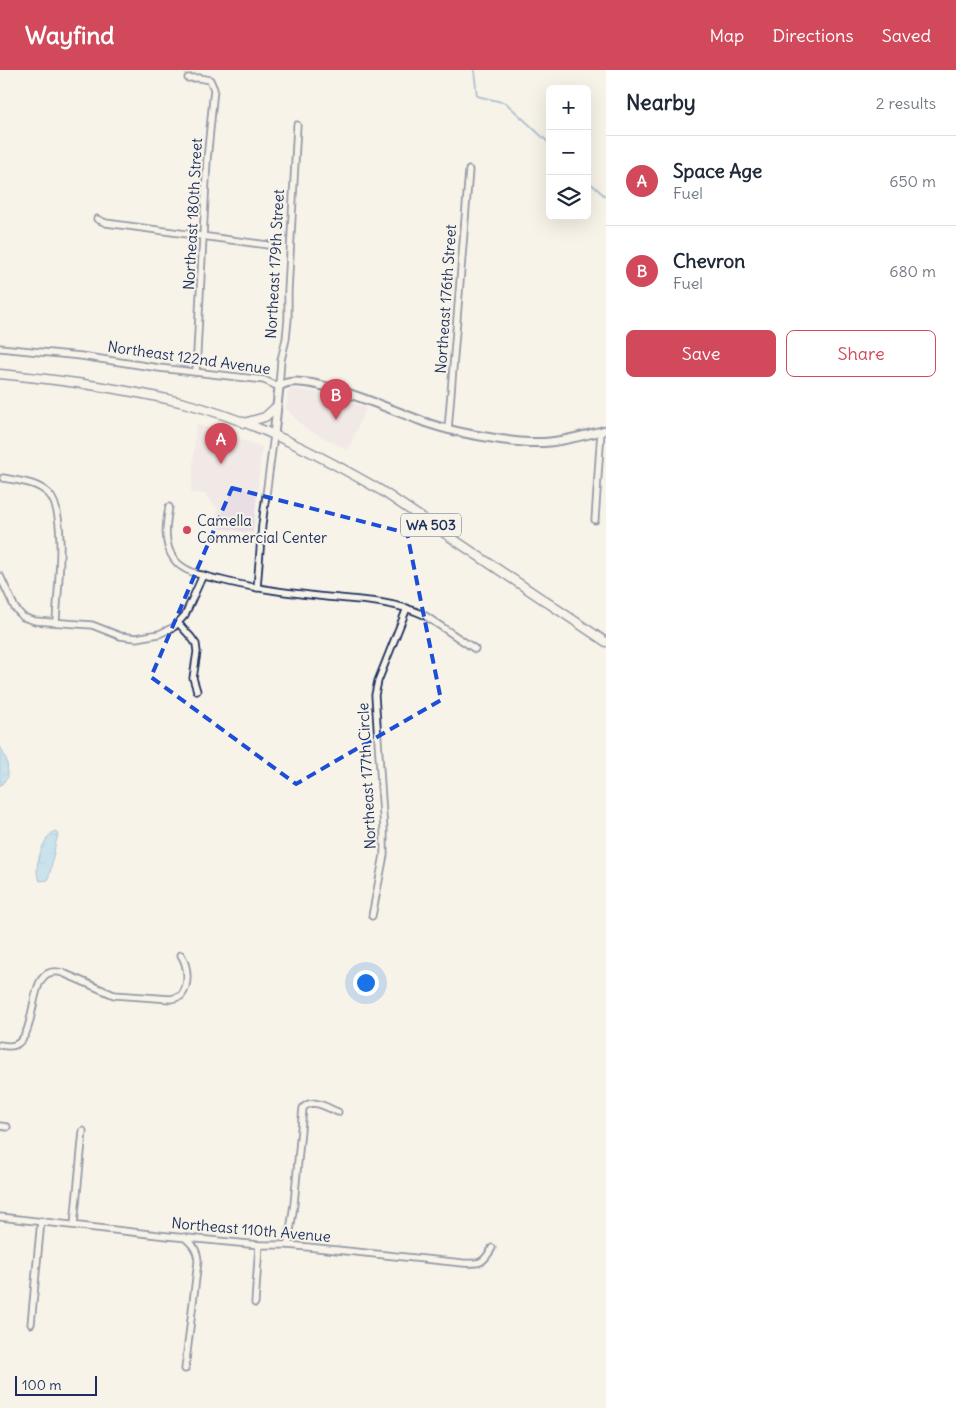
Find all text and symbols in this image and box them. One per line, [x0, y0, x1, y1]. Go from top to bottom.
text: Wayfind [25, 20, 114, 50]
text: Map [709, 24, 744, 47]
text: Directions [772, 24, 854, 47]
text: Saved [882, 24, 931, 47]
map controls [546, 85, 591, 220]
button: + [546, 85, 591, 130]
text: Nearby [626, 89, 696, 116]
text: 2 results [876, 93, 936, 113]
button: − [546, 130, 591, 175]
street label: Northeast 180th Street [179, 137, 206, 291]
text: Space Age [673, 159, 762, 183]
text: A [637, 171, 647, 191]
text: 650 m [889, 171, 936, 191]
button: layers [546, 175, 591, 220]
text: Fuel [673, 183, 703, 203]
street label: Northeast 179th Street [261, 189, 288, 339]
street label: Northeast 176th Street [431, 224, 460, 374]
text: Chevron [673, 249, 745, 273]
text: B [637, 261, 647, 281]
text: 680 m [889, 261, 936, 281]
text: Fuel [673, 273, 703, 293]
button: Save [626, 330, 776, 377]
button: Share [786, 330, 936, 377]
street label: Northeast 122nd Avenue [106, 337, 272, 378]
pin: B [320, 379, 352, 420]
pin: A [205, 423, 237, 464]
place label: Camella Commercial Center [197, 511, 327, 547]
road number: WA 503 [401, 514, 461, 536]
marker: Camella Commercial Center [181, 524, 193, 536]
street label: Northeast 177th Circle [353, 702, 380, 850]
your location [353, 970, 379, 996]
street label: Northeast 110th Avenue [171, 1213, 332, 1246]
scale bar [15, 1373, 98, 1396]
text: 100 m [22, 1376, 62, 1394]

